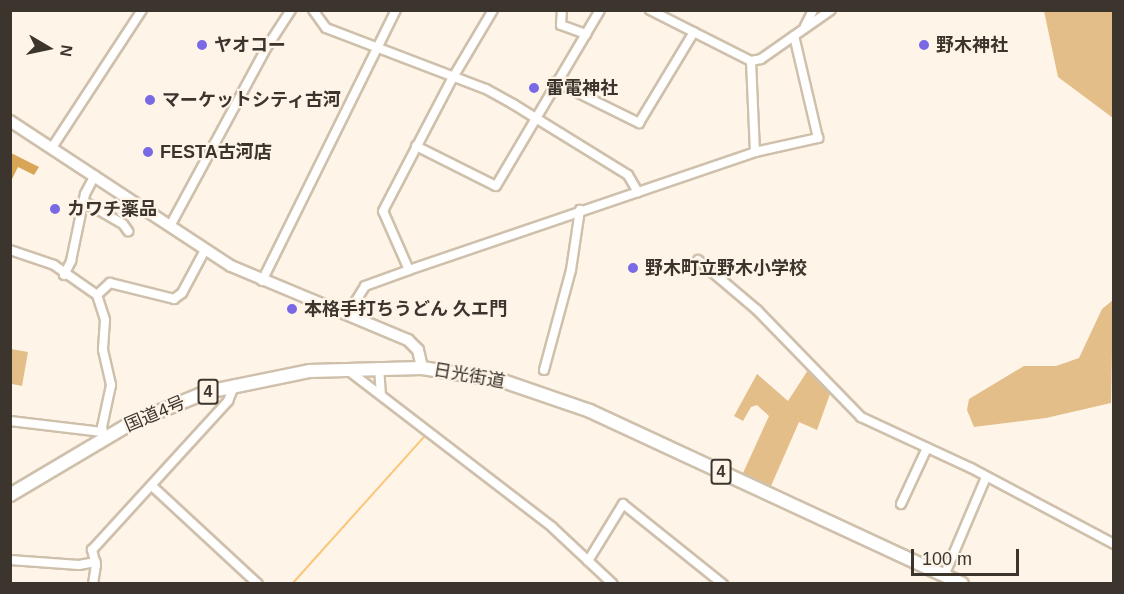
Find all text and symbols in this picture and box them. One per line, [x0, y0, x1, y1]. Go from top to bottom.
north arrow [18, 18, 78, 78]
place label: ヤオコー [214, 34, 286, 56]
place label: 野木神社 [936, 34, 1008, 56]
marker: ヤオコー [195, 38, 209, 52]
marker: 野木神社 [917, 38, 931, 52]
text: N [57, 44, 76, 58]
place label: 雷電神社 [546, 77, 618, 99]
marker: 雷電神社 [527, 81, 541, 95]
place label: マーケットシティ古河 [162, 89, 342, 111]
marker: マーケットシティ古河 [143, 93, 157, 107]
place label: FESTA古河店 [160, 141, 272, 163]
marker: FESTA古河店 [141, 145, 155, 159]
place label: カワチ薬品 [67, 198, 157, 220]
marker: カワチ薬品 [48, 202, 62, 216]
place label: 野木町立野木小学校 [645, 257, 807, 279]
marker: 野木町立野木小学校 [626, 261, 640, 275]
place label: 本格手打ちうどん 久エ門 [304, 298, 507, 320]
marker: 本格手打ちうどん 久エ門 [285, 302, 299, 316]
street label: 日光街道 [432, 359, 506, 393]
road number: 4 [198, 379, 218, 405]
street label: 国道4号 [121, 392, 189, 436]
road number: 4 [710, 459, 732, 485]
scale bar [914, 537, 1022, 575]
text: 100 m [922, 549, 972, 569]

